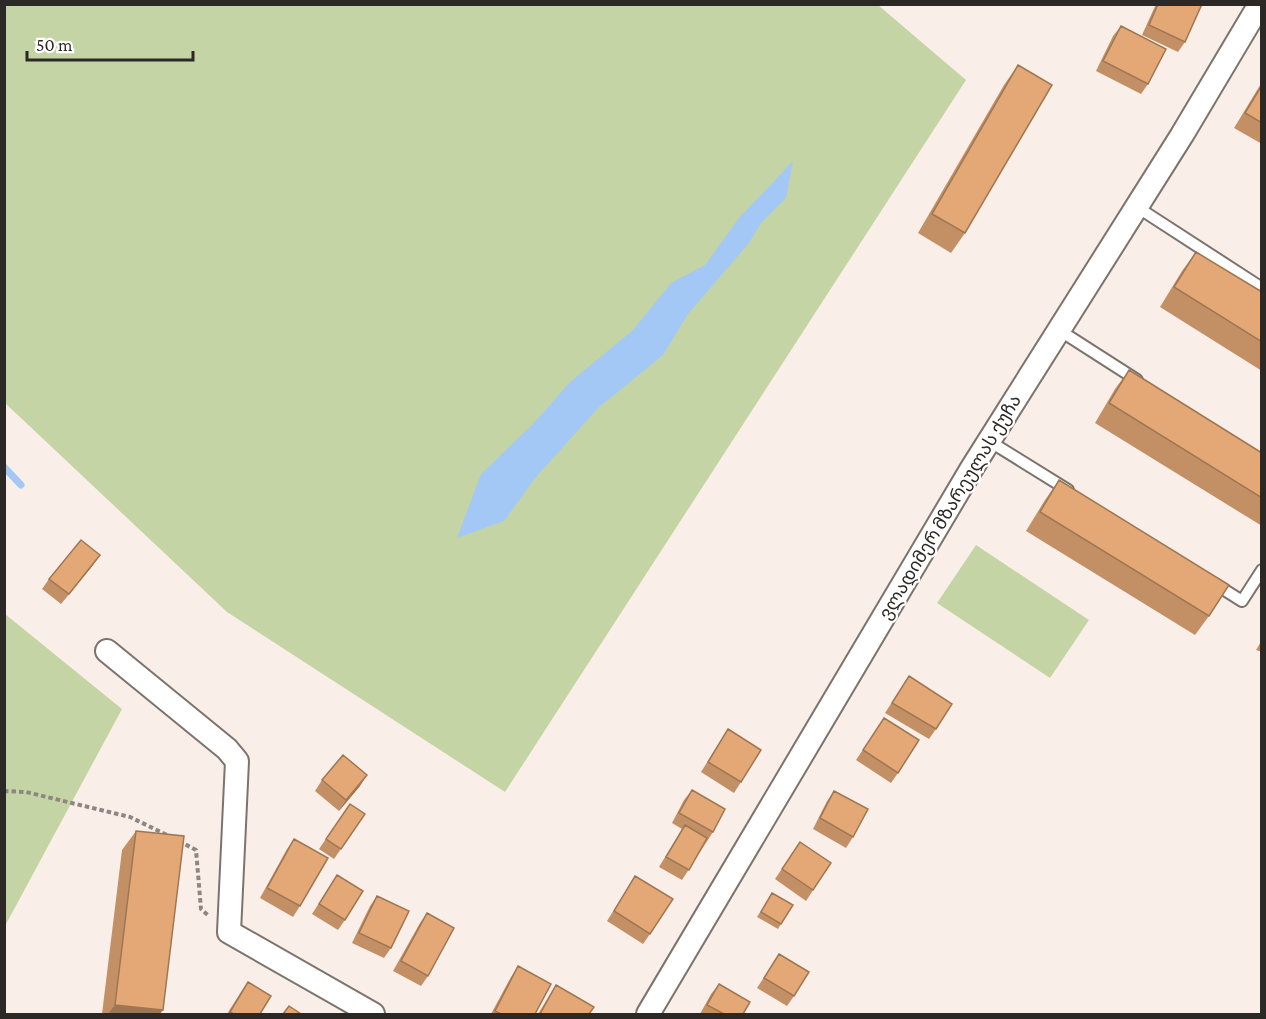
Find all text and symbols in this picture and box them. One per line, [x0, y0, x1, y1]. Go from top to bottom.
scale bar [27, 24, 194, 62]
text: 50 m [36, 35, 73, 55]
street label: ვლადიმერ მზარეულას ქუჩა [875, 391, 1026, 623]

